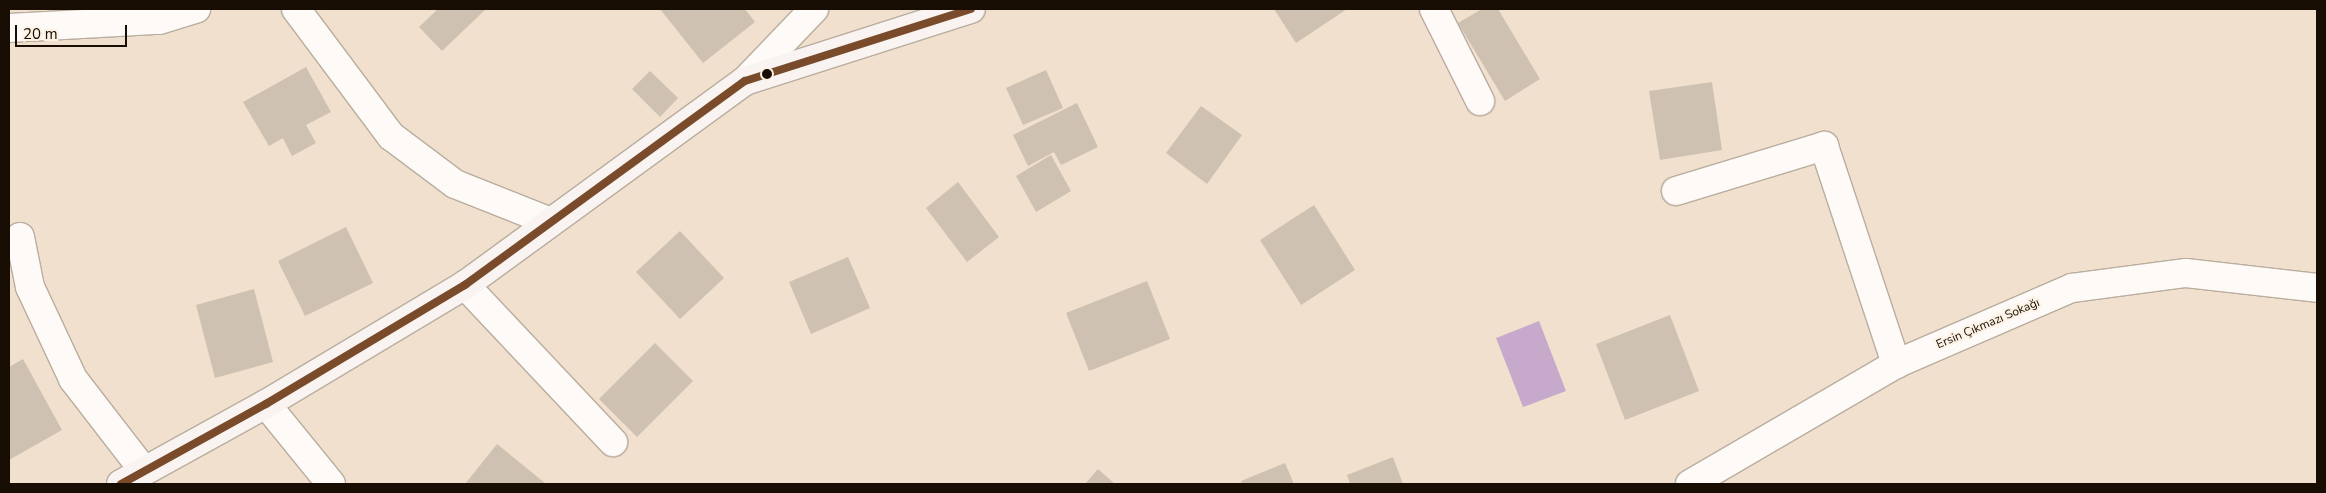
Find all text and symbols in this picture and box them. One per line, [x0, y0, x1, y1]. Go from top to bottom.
scale bar [18, 15, 130, 47]
text: 20 m [23, 24, 58, 44]
unlabelled marker [762, 69, 772, 79]
street label: Ersin Çıkmazı Sokağı [1934, 296, 2042, 352]

